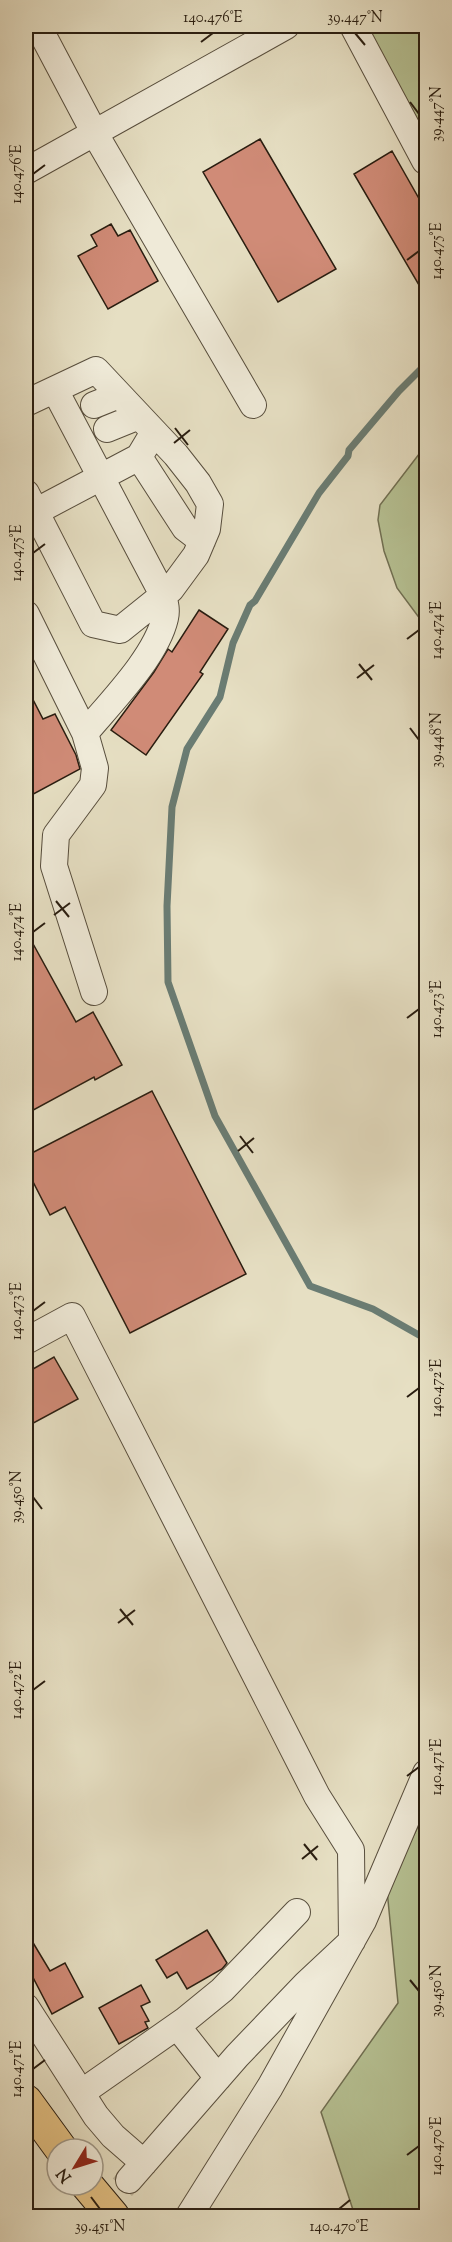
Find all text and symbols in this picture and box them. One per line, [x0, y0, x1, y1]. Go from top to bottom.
text: 140.476°E [183, 8, 243, 29]
text: 39.447°N [327, 8, 383, 29]
text: 39.447°N [427, 86, 448, 142]
text: 140.476°E [7, 144, 28, 204]
text: 140.475°E [427, 223, 448, 280]
text: 140.475°E [7, 525, 28, 582]
text: 140.474°E [427, 601, 448, 659]
text: 39.448°N [427, 712, 448, 768]
text: 140.474°E [7, 903, 28, 961]
text: 140.473°E [427, 980, 448, 1038]
text: 140.473°E [7, 1282, 28, 1340]
text: 140.472°E [427, 1359, 448, 1417]
text: 39.450°N [7, 1470, 28, 1524]
text: 140.472°E [7, 1661, 28, 1719]
text: 140.471°E [427, 1739, 448, 1795]
text: 39.450°N [427, 1964, 448, 2018]
text: 140.471°E [7, 2041, 28, 2097]
text: 140.470°E [427, 2116, 448, 2176]
north arrow [45, 2137, 105, 2197]
text: N [52, 2162, 78, 2187]
text: 39.451°N [75, 2217, 125, 2238]
text: 140.470°E [309, 2217, 369, 2238]

